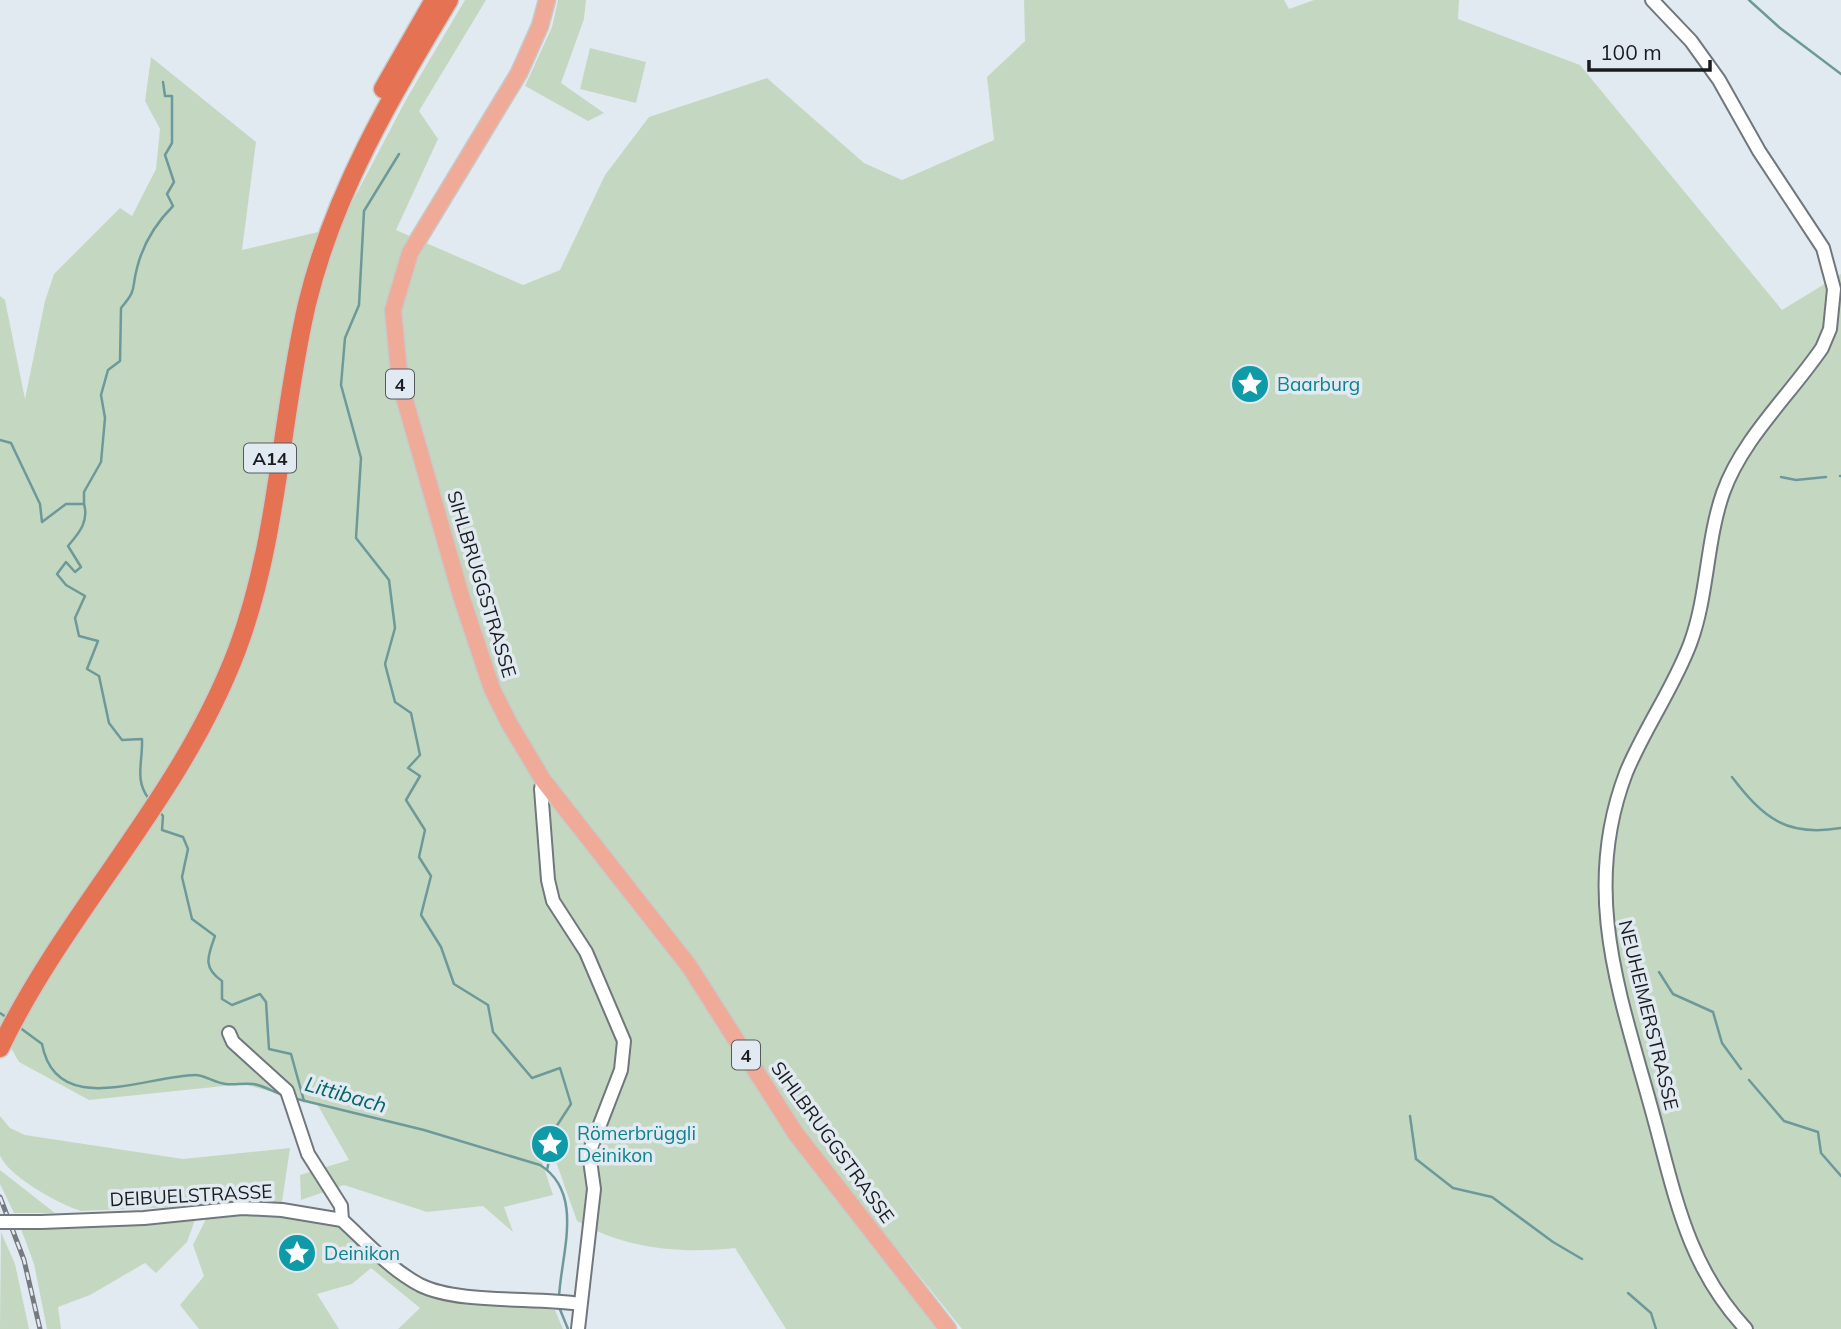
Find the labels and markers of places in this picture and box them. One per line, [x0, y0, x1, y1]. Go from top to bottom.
place icon: Baarburg [1229, 363, 1271, 405]
place label: Baarburg [1277, 372, 1360, 396]
place label: Römerbrüggli Deinikon [577, 1121, 696, 1167]
place icon: Römerbrüggli Deinikon [529, 1123, 571, 1165]
place icon: Deinikon [276, 1232, 318, 1274]
place label: Deinikon [324, 1241, 400, 1265]

